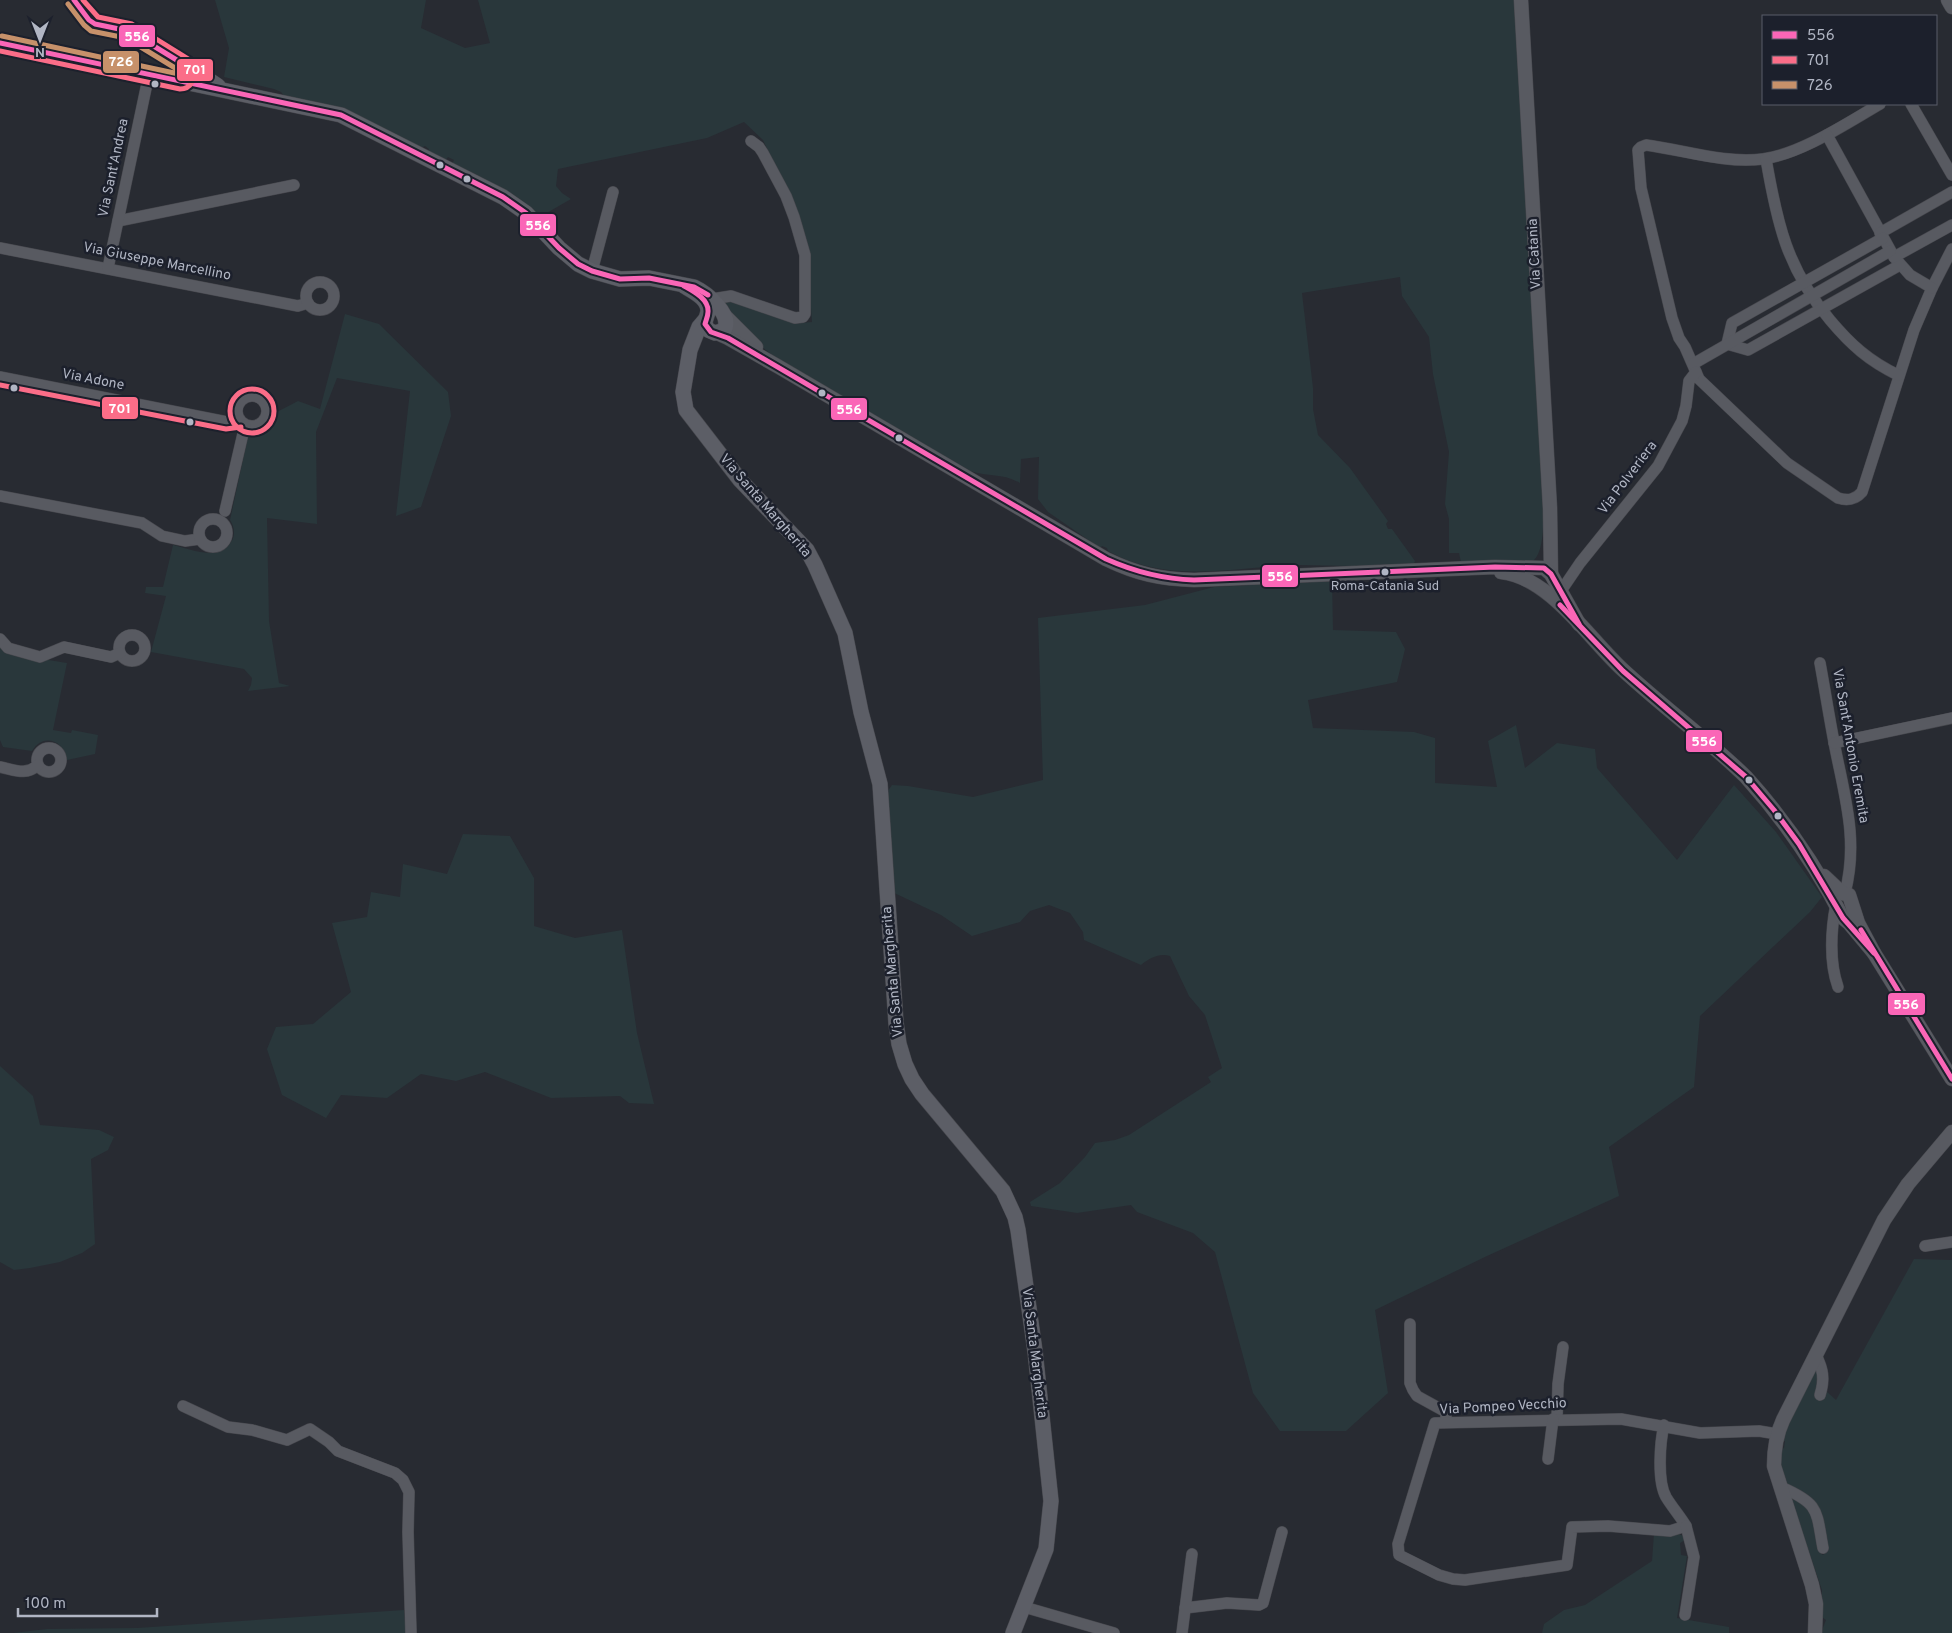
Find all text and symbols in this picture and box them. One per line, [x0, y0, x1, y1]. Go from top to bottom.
north arrow [15, 15, 65, 65]
legend [1762, 15, 1937, 105]
line badge: 556 [118, 24, 156, 48]
text: 556 [1807, 27, 1835, 46]
text: 556 [124, 29, 150, 46]
text: N [35, 43, 45, 60]
line badge: 726 [102, 50, 140, 74]
text: 701 [1807, 52, 1830, 71]
text: 726 [109, 54, 133, 71]
line badge: 701 [176, 58, 214, 82]
text: 701 [184, 62, 206, 79]
text: 726 [1807, 77, 1833, 96]
unlabelled marker [150, 79, 160, 89]
street label: Via Sant'Andrea [95, 117, 133, 219]
unlabelled marker [435, 160, 445, 170]
unlabelled marker [462, 174, 472, 184]
line badge: 556 [519, 213, 557, 237]
text: 556 [525, 218, 551, 235]
street label: Via Catania [1525, 218, 1545, 290]
street label: Via Giuseppe Marcellino [82, 239, 233, 285]
street label: Via Adone [60, 366, 126, 394]
unlabelled marker [9, 383, 19, 393]
unlabelled marker [817, 388, 827, 398]
line badge: 701 [101, 396, 139, 420]
line badge: 556 [830, 397, 868, 421]
text: 701 [109, 401, 131, 418]
text: 556 [836, 402, 862, 419]
unlabelled marker [185, 417, 195, 427]
unlabelled marker [894, 433, 904, 443]
street label: Via Polveriera [1595, 438, 1661, 518]
street label: Via Santa Margherita [716, 451, 814, 561]
line badge: 556 [1261, 564, 1299, 588]
marker: Roma-Catania Sud [1380, 567, 1390, 577]
text: 556 [1267, 569, 1293, 586]
place label: Roma-Catania Sud [1331, 579, 1439, 595]
street label: Via Sant'Antonio Eremita [1828, 667, 1872, 825]
line badge: 556 [1685, 729, 1723, 753]
text: 556 [1691, 734, 1717, 751]
unlabelled marker [1744, 775, 1754, 785]
unlabelled marker [1773, 811, 1783, 821]
street label: Via Santa Margherita [879, 906, 907, 1038]
line badge: 556 [1887, 992, 1926, 1016]
text: 556 [1893, 997, 1919, 1014]
street label: Via Santa Margherita [1018, 1287, 1050, 1419]
street label: Via Pompeo Vecchio [1439, 1395, 1567, 1419]
scale bar [18, 1586, 156, 1618]
text: 100 m [25, 1595, 66, 1614]

